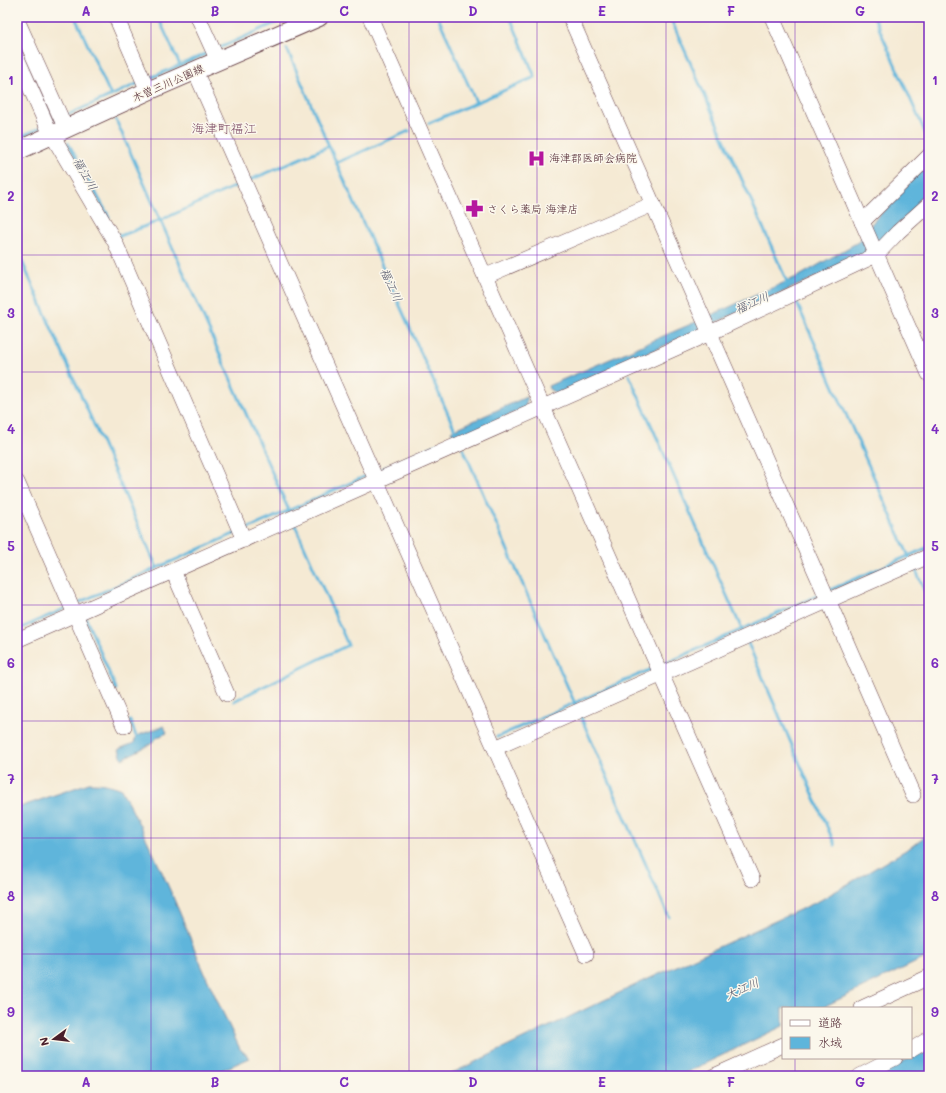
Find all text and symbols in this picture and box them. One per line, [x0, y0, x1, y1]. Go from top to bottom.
text: A [81, 2, 91, 19]
text: B [211, 2, 220, 19]
text: C [339, 2, 349, 19]
text: D [468, 2, 478, 19]
text: E [598, 2, 606, 19]
text: F [727, 2, 735, 19]
text: G [855, 2, 865, 19]
street label: 木曽三川公園線 [130, 60, 206, 105]
text: 1 [8, 71, 14, 88]
text: 1 [932, 71, 938, 88]
district label: 海津町福江 [191, 119, 257, 136]
hospital icon: 海津郡医師会病院 [526, 148, 546, 168]
place label: 海津郡医師会病院 [549, 150, 637, 165]
water label: 福江川 [70, 154, 102, 193]
text: 2 [7, 187, 15, 204]
text: 2 [931, 187, 939, 204]
pharmacy icon: さくら薬局 海津店 [464, 199, 484, 219]
place label: さくら薬局 海津店 [487, 201, 579, 216]
water label: 福江川 [377, 265, 407, 304]
water label: 福江川 [732, 287, 771, 317]
text: 3 [7, 304, 15, 321]
text: 3 [931, 304, 939, 321]
text: 4 [7, 420, 15, 437]
text: 4 [931, 420, 939, 437]
text: 5 [7, 537, 15, 554]
text: 5 [931, 537, 939, 554]
text: 6 [7, 654, 15, 671]
text: 6 [931, 654, 939, 671]
text: 7 [7, 770, 15, 787]
text: 7 [931, 770, 939, 787]
text: 8 [7, 887, 15, 904]
text: 8 [931, 887, 939, 904]
water label: 大江川 [722, 973, 761, 1003]
text: 9 [7, 1003, 15, 1020]
text: 9 [931, 1003, 939, 1020]
legend [782, 1007, 912, 1059]
text: 道路 [818, 1014, 842, 1030]
north arrow [34, 1019, 74, 1059]
text: 水域 [818, 1034, 842, 1050]
text: N [36, 1036, 52, 1048]
text: A [81, 1073, 91, 1090]
text: B [211, 1073, 220, 1090]
text: C [339, 1073, 349, 1090]
text: D [468, 1073, 478, 1090]
text: E [598, 1073, 606, 1090]
text: F [727, 1073, 735, 1090]
text: G [855, 1073, 865, 1090]

